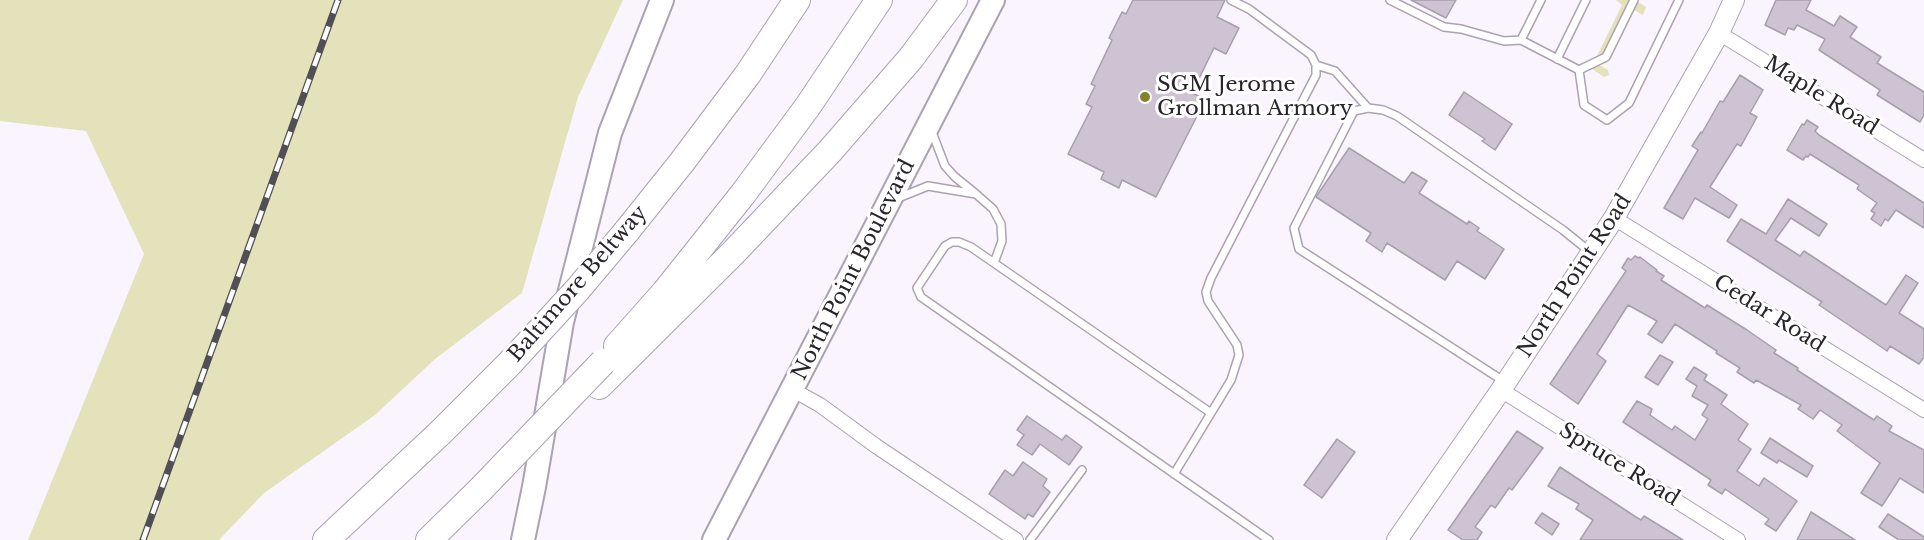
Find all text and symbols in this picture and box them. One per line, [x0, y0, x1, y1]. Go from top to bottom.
street label: Maple Road [1759, 51, 1883, 141]
place label: SGM Jerome Grollman Armory [1157, 72, 1353, 122]
marker: SGM Jerome Grollman Armory [1138, 90, 1152, 104]
street label: North Point Boulevard [787, 155, 921, 385]
street label: North Point Road [1513, 190, 1637, 362]
street label: Baltimore Beltway [503, 201, 653, 367]
street label: Cedar Road [1709, 270, 1829, 358]
street label: Spruce Road [1554, 418, 1684, 512]

